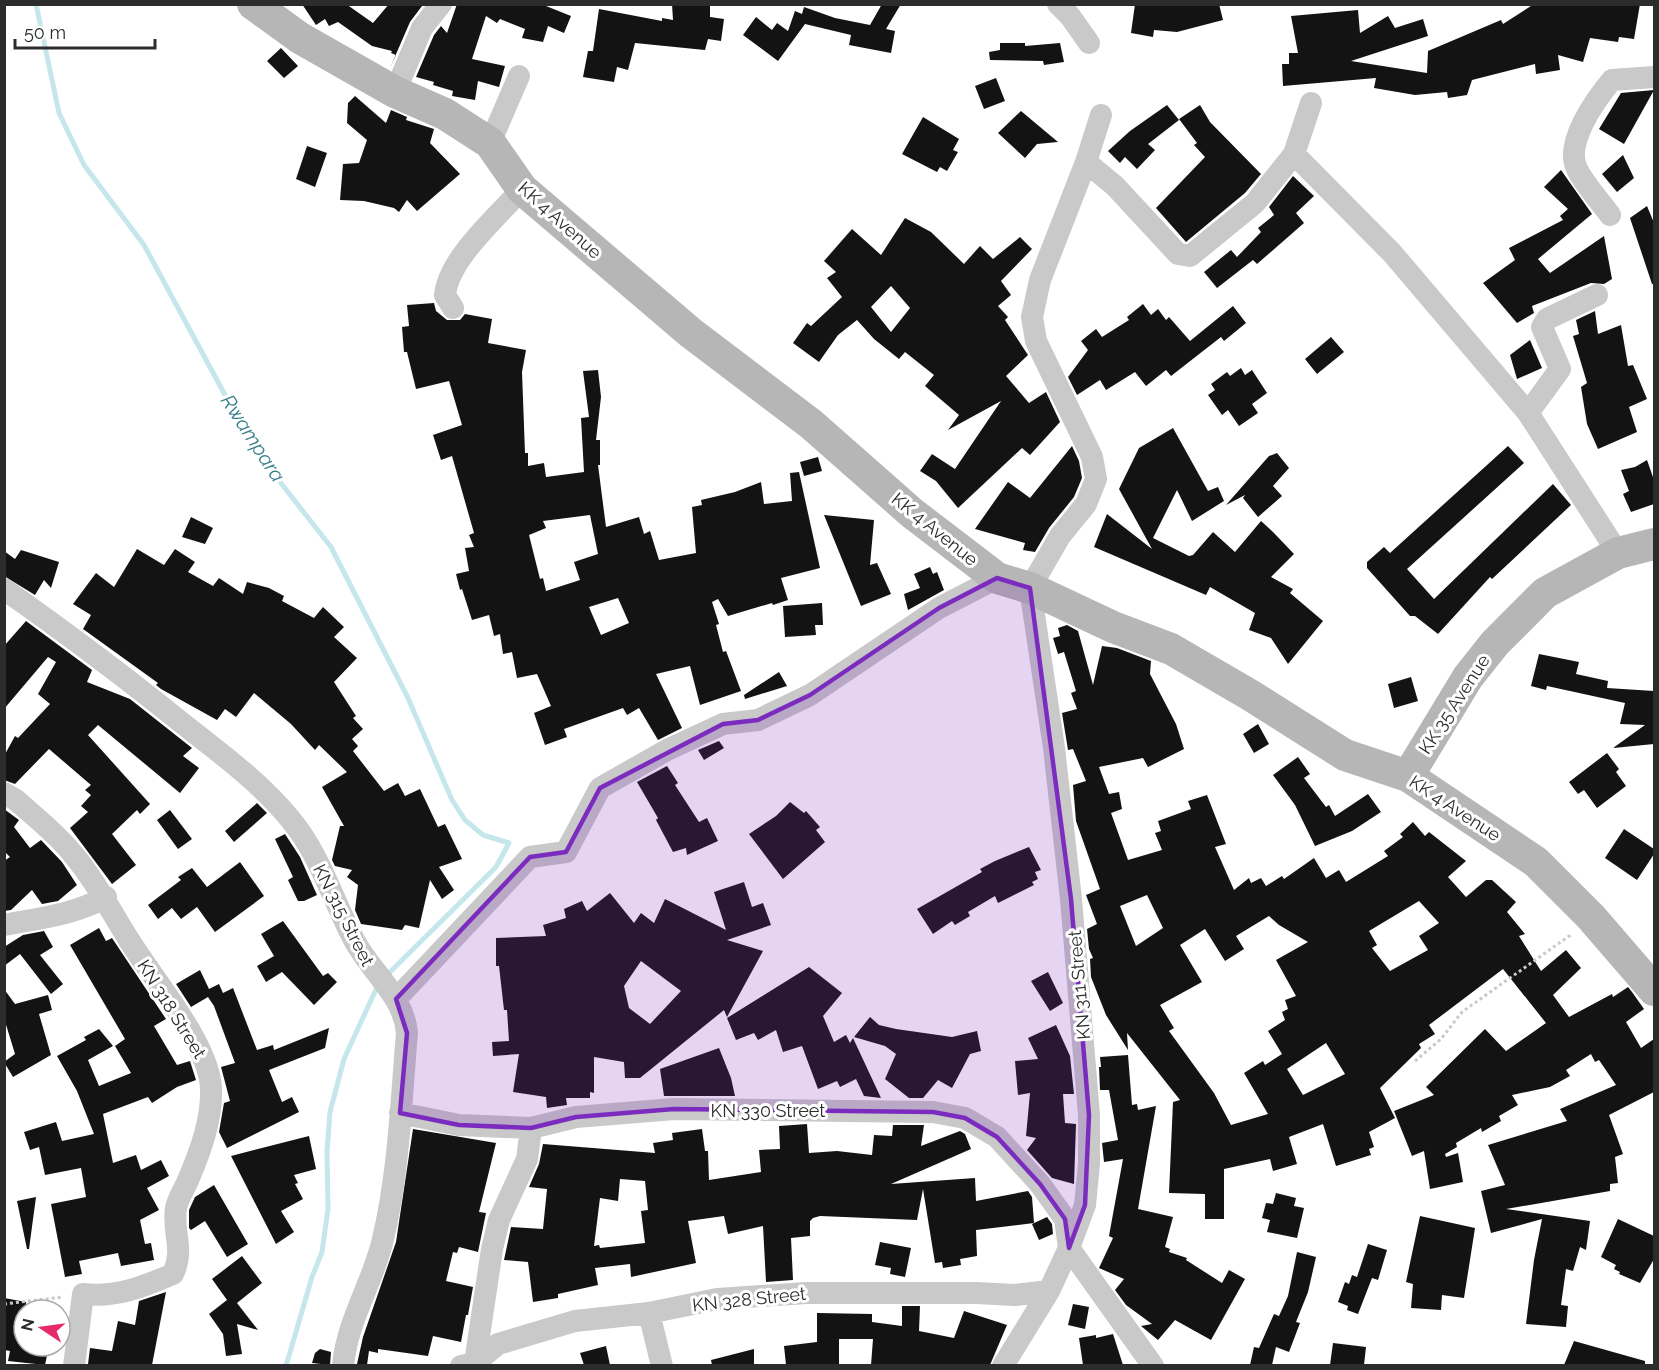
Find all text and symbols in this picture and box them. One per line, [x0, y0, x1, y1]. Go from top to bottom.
scale bar [15, 12, 154, 50]
text: 50 m [24, 22, 66, 43]
street label: KK 4 Avenue [514, 177, 606, 263]
water label: Rwampara [216, 390, 290, 486]
street label: KK 4 Avenue [888, 488, 983, 570]
street label: KK 35 Avenue [1414, 650, 1494, 758]
street label: KK 4 Avenue [1405, 771, 1505, 846]
street label: KN 315 Street [309, 860, 379, 970]
street label: KN 311 Street [1064, 930, 1094, 1040]
street label: KN 318 Street [133, 956, 211, 1062]
street label: KN 330 Street [711, 1100, 825, 1121]
street label: KN 328 Street [691, 1283, 807, 1315]
north arrow [12, 1298, 72, 1358]
text: N [17, 1317, 39, 1333]

